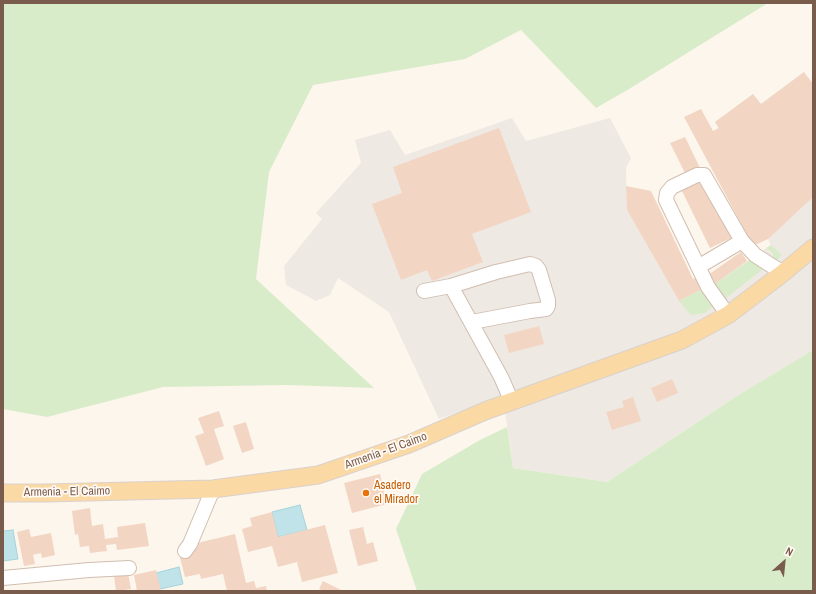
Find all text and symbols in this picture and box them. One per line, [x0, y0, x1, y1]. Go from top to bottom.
street label: Armenia - El Caimo [343, 429, 429, 473]
place label: Asadero el Mirador [374, 479, 418, 507]
street label: Armenia - El Caimo [24, 484, 110, 500]
marker: Asadero el Mirador [361, 488, 371, 498]
north arrow [764, 542, 804, 582]
text: N [783, 544, 796, 559]

